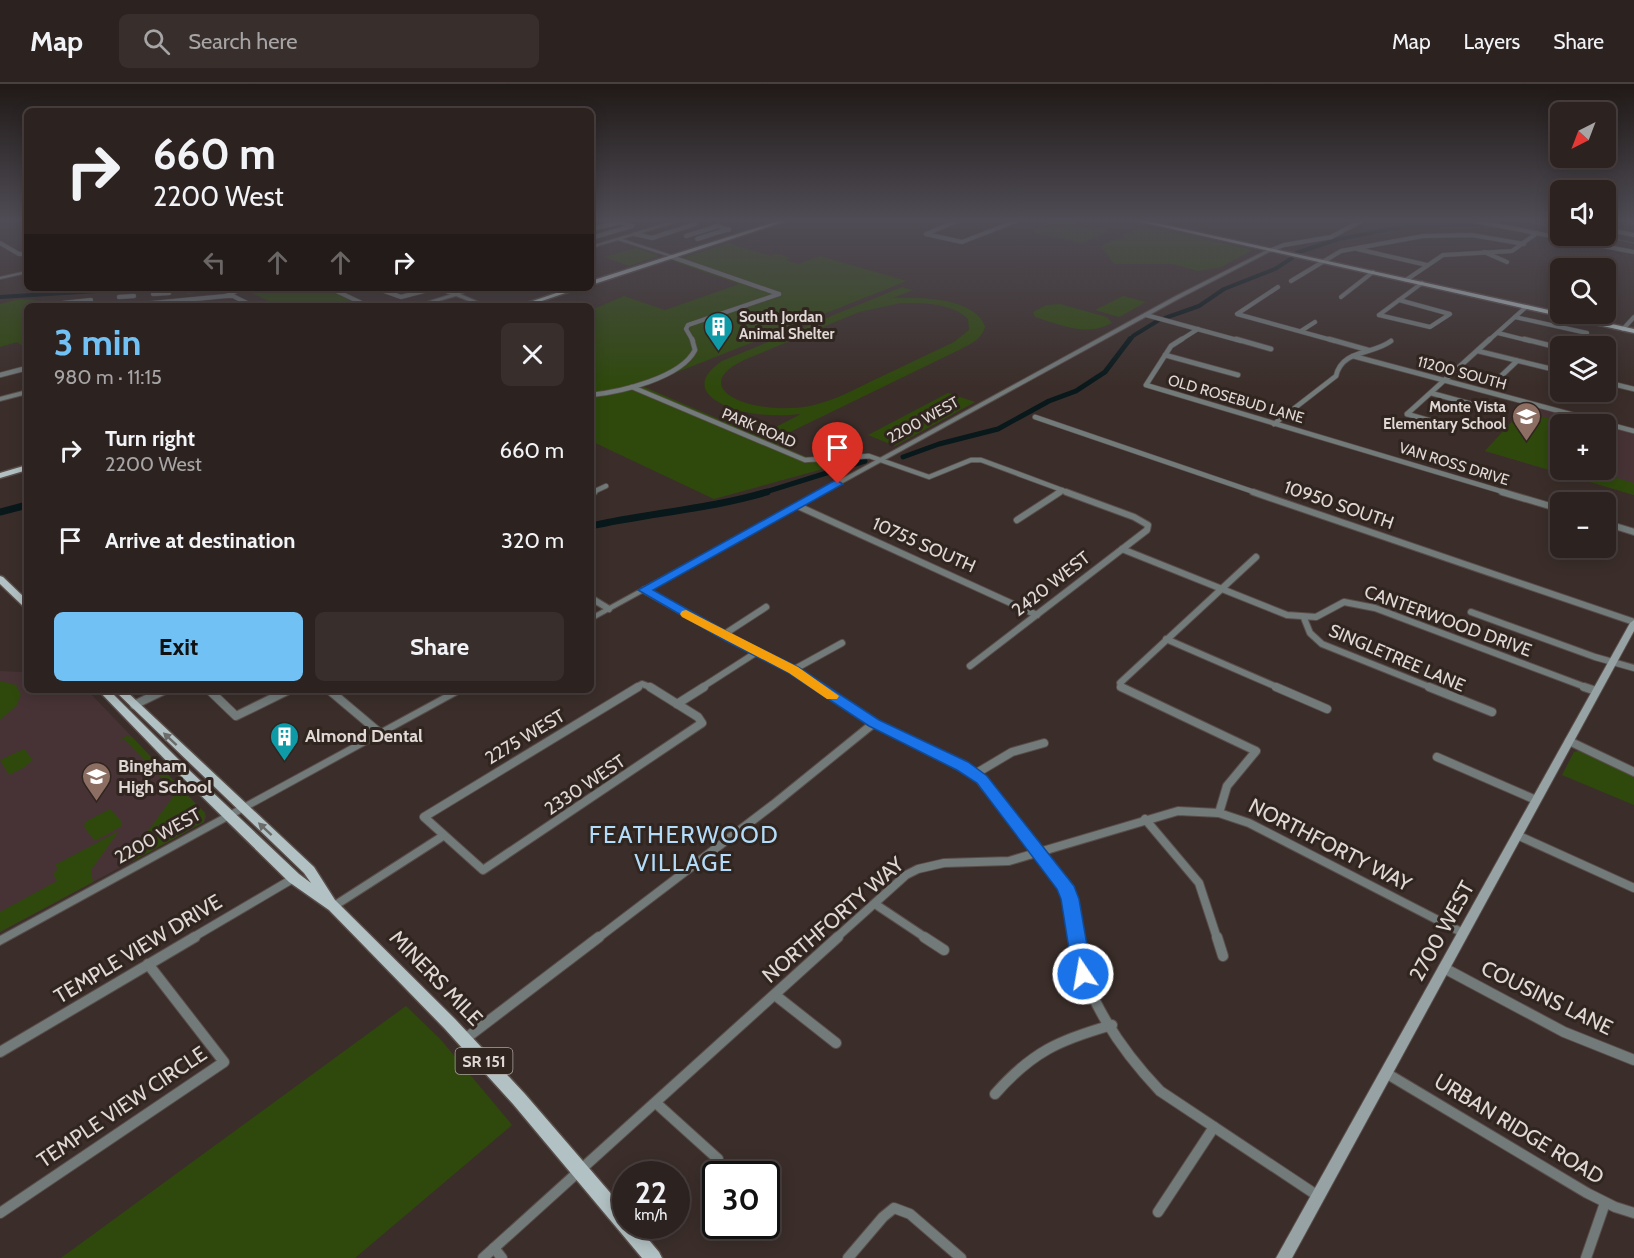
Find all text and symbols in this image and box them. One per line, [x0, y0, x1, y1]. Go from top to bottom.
search box [119, 14, 539, 68]
text: Map [30, 24, 83, 58]
icon: search [140, 25, 173, 58]
text: Search here [188, 28, 297, 55]
text: Map [1392, 29, 1431, 54]
text: Layers [1464, 29, 1520, 54]
text: Share [1553, 29, 1604, 54]
north arrow [1550, 102, 1616, 168]
map controls [1550, 102, 1616, 558]
text: 660 m [153, 128, 276, 180]
icon: right [54, 132, 132, 210]
text: 2200 West [153, 180, 284, 213]
button: sound [1550, 180, 1616, 246]
icon: left [198, 246, 231, 279]
icon: ahead [261, 246, 294, 279]
icon: ahead [324, 246, 357, 279]
icon: right [387, 246, 420, 279]
button: search [1550, 258, 1616, 324]
place label: South Jordan Animal Shelter [739, 308, 834, 343]
building icon: South Jordan Animal Shelter [702, 310, 734, 352]
text: 3 min [54, 320, 141, 364]
button: close [501, 323, 564, 386]
button: layers [1550, 336, 1616, 402]
street label: 11200 SOUTH [1415, 352, 1509, 394]
text: 980 m · 11:15 [54, 365, 162, 389]
street label: OLD ROSEBUD LANE [1166, 371, 1306, 427]
street label: 2200 WEST [884, 393, 962, 447]
place label: Monte Vista Elementary School [1383, 398, 1507, 433]
school or university icon: Monte Vista Elementary School [1511, 400, 1543, 442]
street label: PARK ROAD [719, 404, 799, 452]
button: + [1550, 414, 1616, 480]
pin [812, 422, 863, 484]
text: Turn right [105, 425, 195, 452]
icon: arrive [821, 431, 854, 464]
icon: right [54, 434, 87, 467]
text: 660 m [499, 437, 564, 464]
street label: VAN ROSS DRIVE [1397, 439, 1511, 489]
text: 2200 West [105, 452, 202, 476]
street label: 10950 SOUTH [1281, 476, 1397, 534]
button: − [1550, 492, 1616, 558]
street label: 10755 SOUTH [869, 512, 979, 578]
icon: arrive [54, 524, 87, 557]
text: Arrive at destination [105, 527, 295, 554]
text: 320 m [501, 527, 564, 554]
street label: 2420 WEST [1008, 546, 1095, 621]
street label: CANTERWOOD DRIVE [1361, 580, 1535, 662]
button: Exit [54, 612, 303, 681]
button: Share [315, 612, 564, 681]
street label: SINGLETREE LANE [1325, 619, 1469, 697]
street label: 2275 WEST [481, 704, 569, 769]
building icon: Almond Dental [268, 720, 300, 762]
place label: Almond Dental [305, 725, 423, 747]
one-way arrow [162, 732, 177, 746]
street label: 2330 WEST [540, 750, 630, 820]
place label: Bingham High School [118, 755, 212, 798]
school or university icon: Bingham High School [81, 760, 113, 802]
street label: NORTHFORTY WAY [1245, 793, 1417, 897]
street label: 2200 WEST [111, 803, 205, 869]
district label: FEATHERWOOD VILLAGE [589, 820, 779, 877]
one-way arrow [258, 822, 273, 836]
street label: NORTHFORTY WAY [757, 851, 909, 988]
street label: 2700 WEST [1404, 876, 1479, 985]
street label: TEMPLE VIEW DRIVE [50, 889, 226, 1008]
street label: MINERS MILE [385, 925, 488, 1031]
position arrow [1051, 942, 1115, 1006]
street label: COUSINS LANE [1477, 955, 1617, 1040]
street label: TEMPLE VIEW CIRCLE [32, 1041, 211, 1173]
road number: SR 151 [456, 1048, 512, 1074]
street label: URBAN RIDGE ROAD [1430, 1068, 1609, 1189]
speed limit sign: 30 [702, 1161, 780, 1239]
text: 22 [635, 1174, 667, 1211]
text: km/h [635, 1206, 667, 1224]

